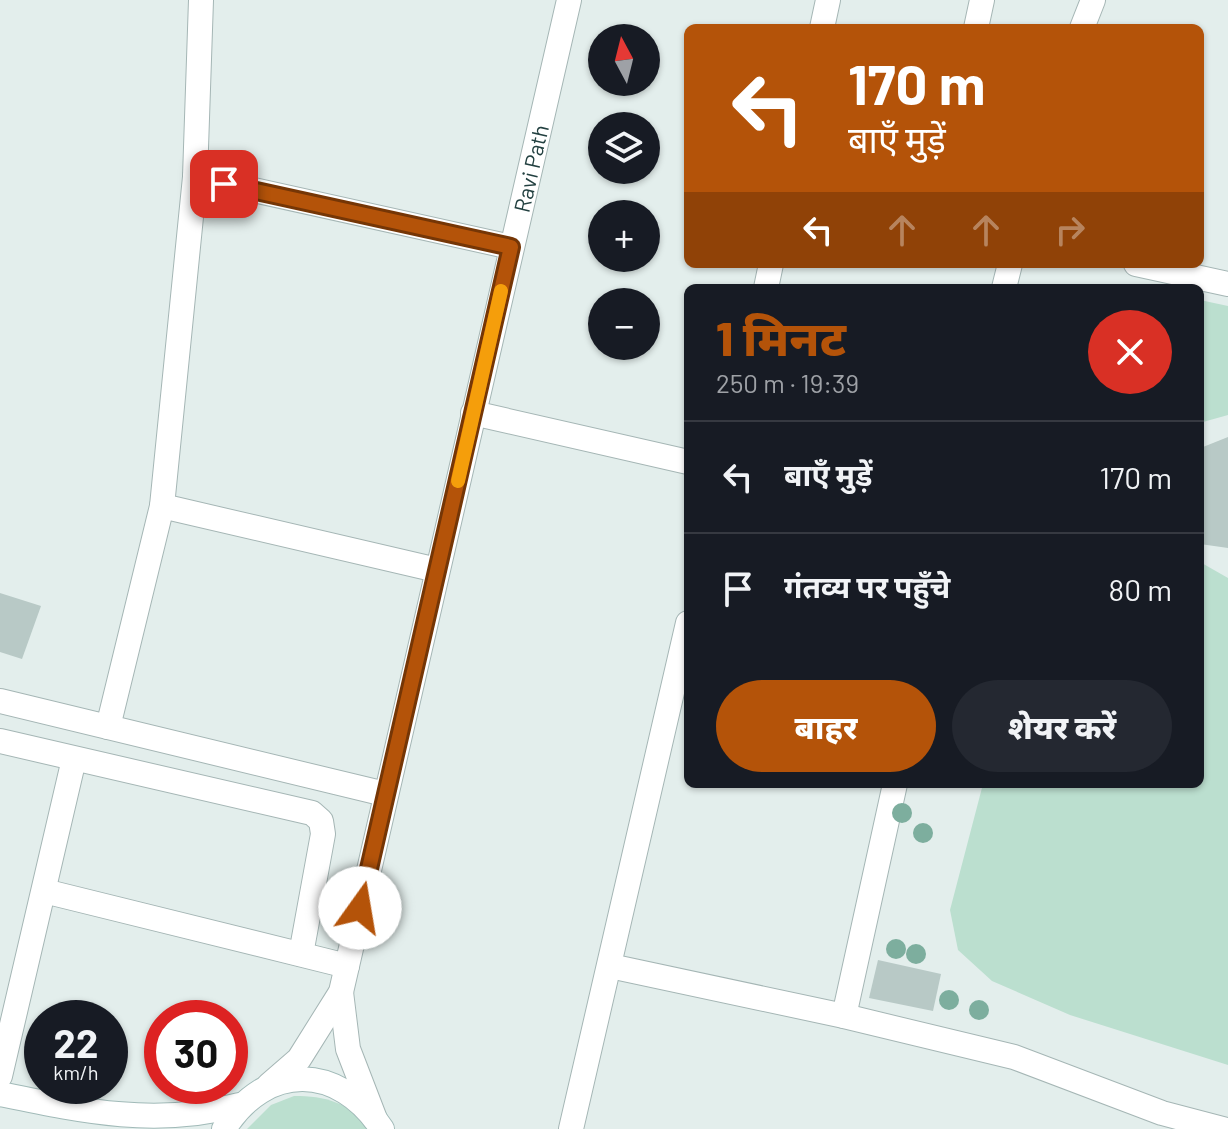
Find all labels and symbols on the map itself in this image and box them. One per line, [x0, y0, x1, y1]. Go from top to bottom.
north arrow [588, 24, 660, 96]
street label: Ravi Path [508, 122, 553, 215]
pin [190, 150, 258, 218]
position arrow [318, 866, 402, 950]
speed limit sign: 30 [144, 1000, 248, 1104]

